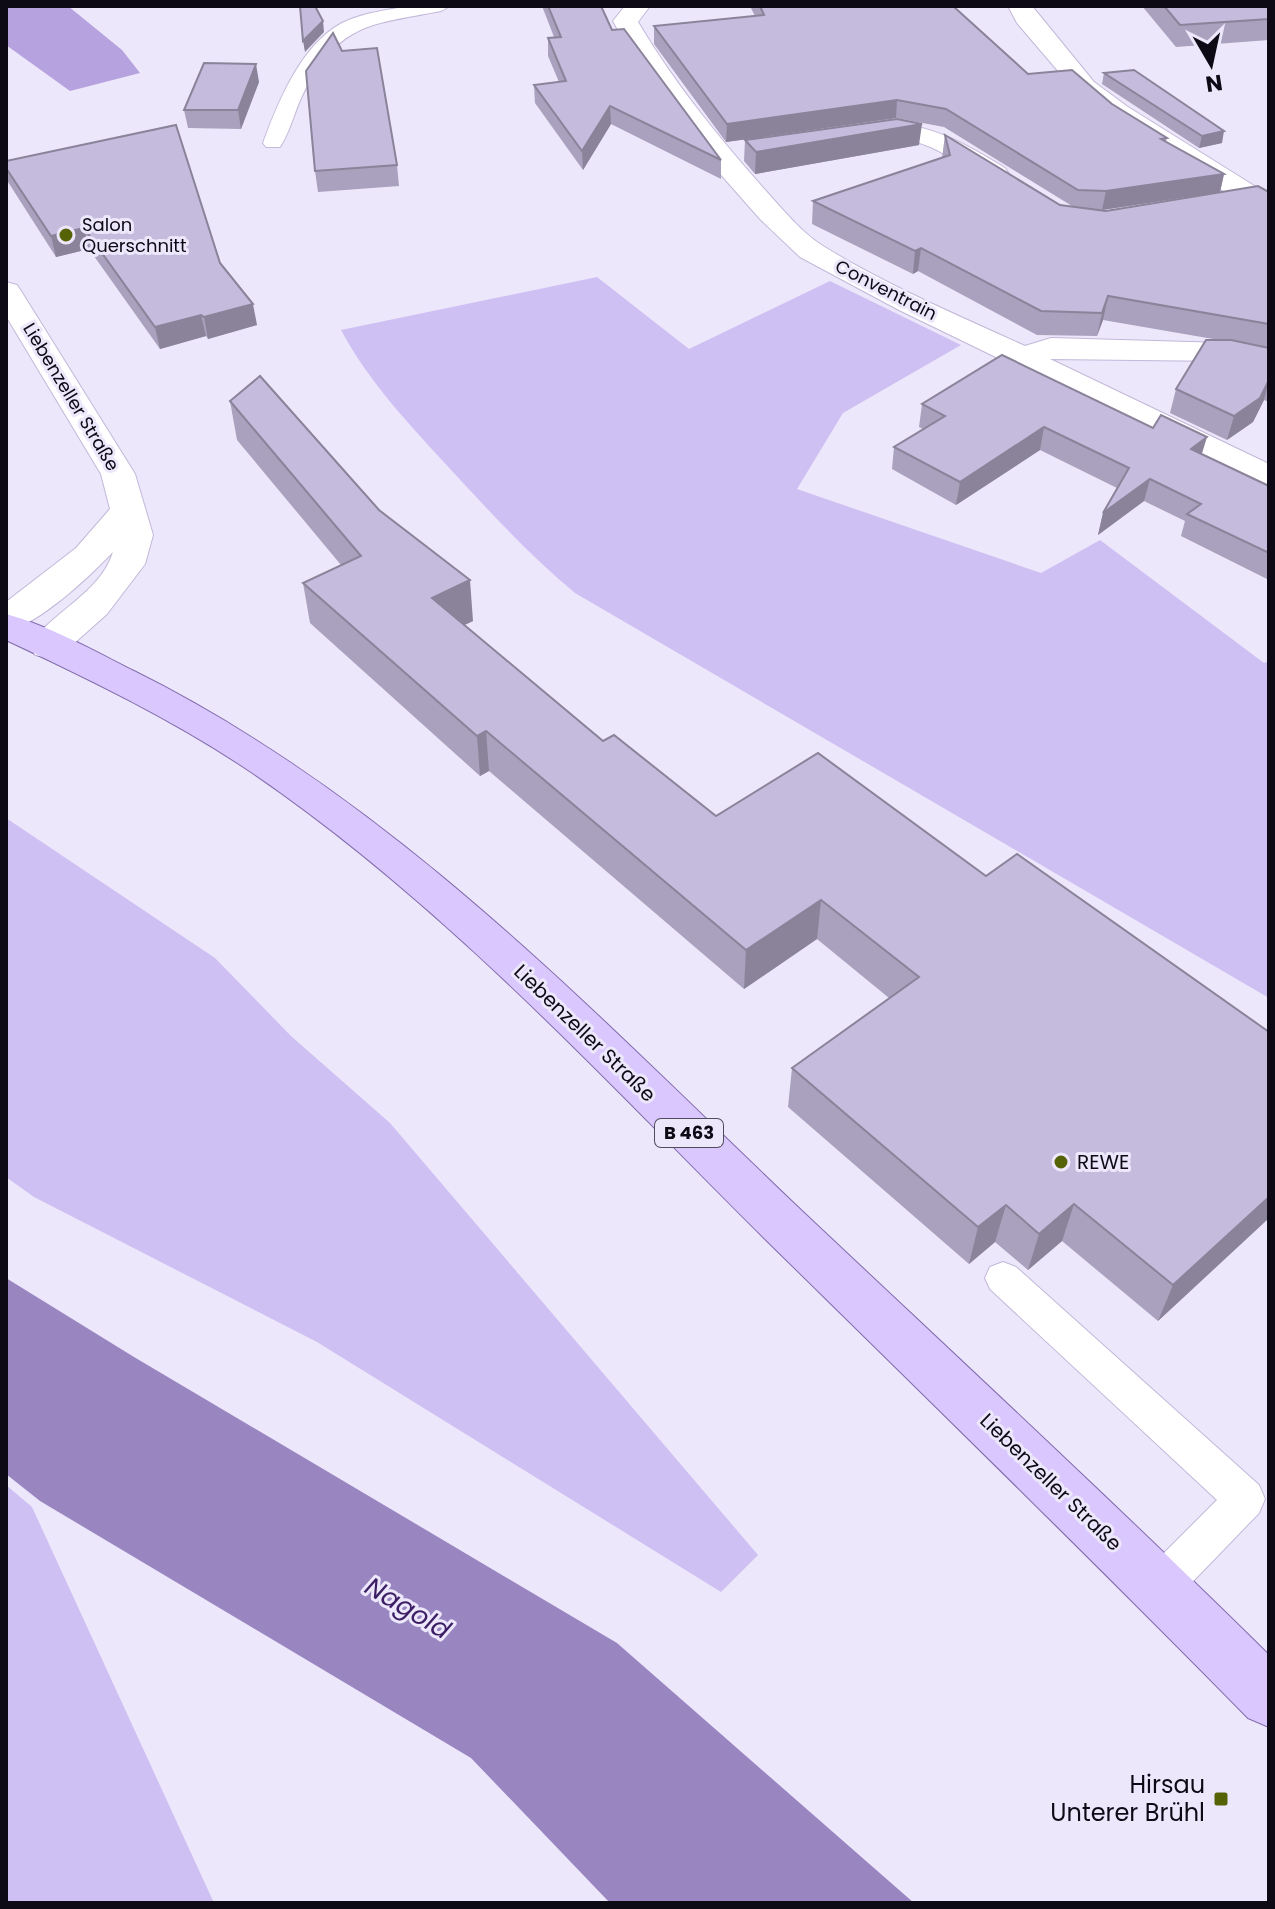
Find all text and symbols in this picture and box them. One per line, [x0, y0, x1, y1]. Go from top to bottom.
north arrow [1171, 24, 1251, 104]
text: N [1203, 67, 1225, 100]
place label: Salon Querschnitt [82, 212, 186, 258]
marker: Salon Querschnitt [57, 226, 75, 244]
street label: Conventrain [831, 253, 941, 326]
street label: Liebenzeller Straße [17, 318, 126, 475]
street label: Liebenzeller Straße [508, 958, 662, 1108]
road number: B 463 [655, 1119, 723, 1147]
place label: REWE [1077, 1148, 1129, 1176]
marker: REWE [1052, 1153, 1070, 1171]
street label: Liebenzeller Straße [974, 1407, 1128, 1557]
water label: Nagold [358, 1568, 458, 1648]
place label: Hirsau Unterer Brühl [1050, 1768, 1205, 1829]
marker: Hirsau Unterer Brühl [1212, 1790, 1230, 1808]

